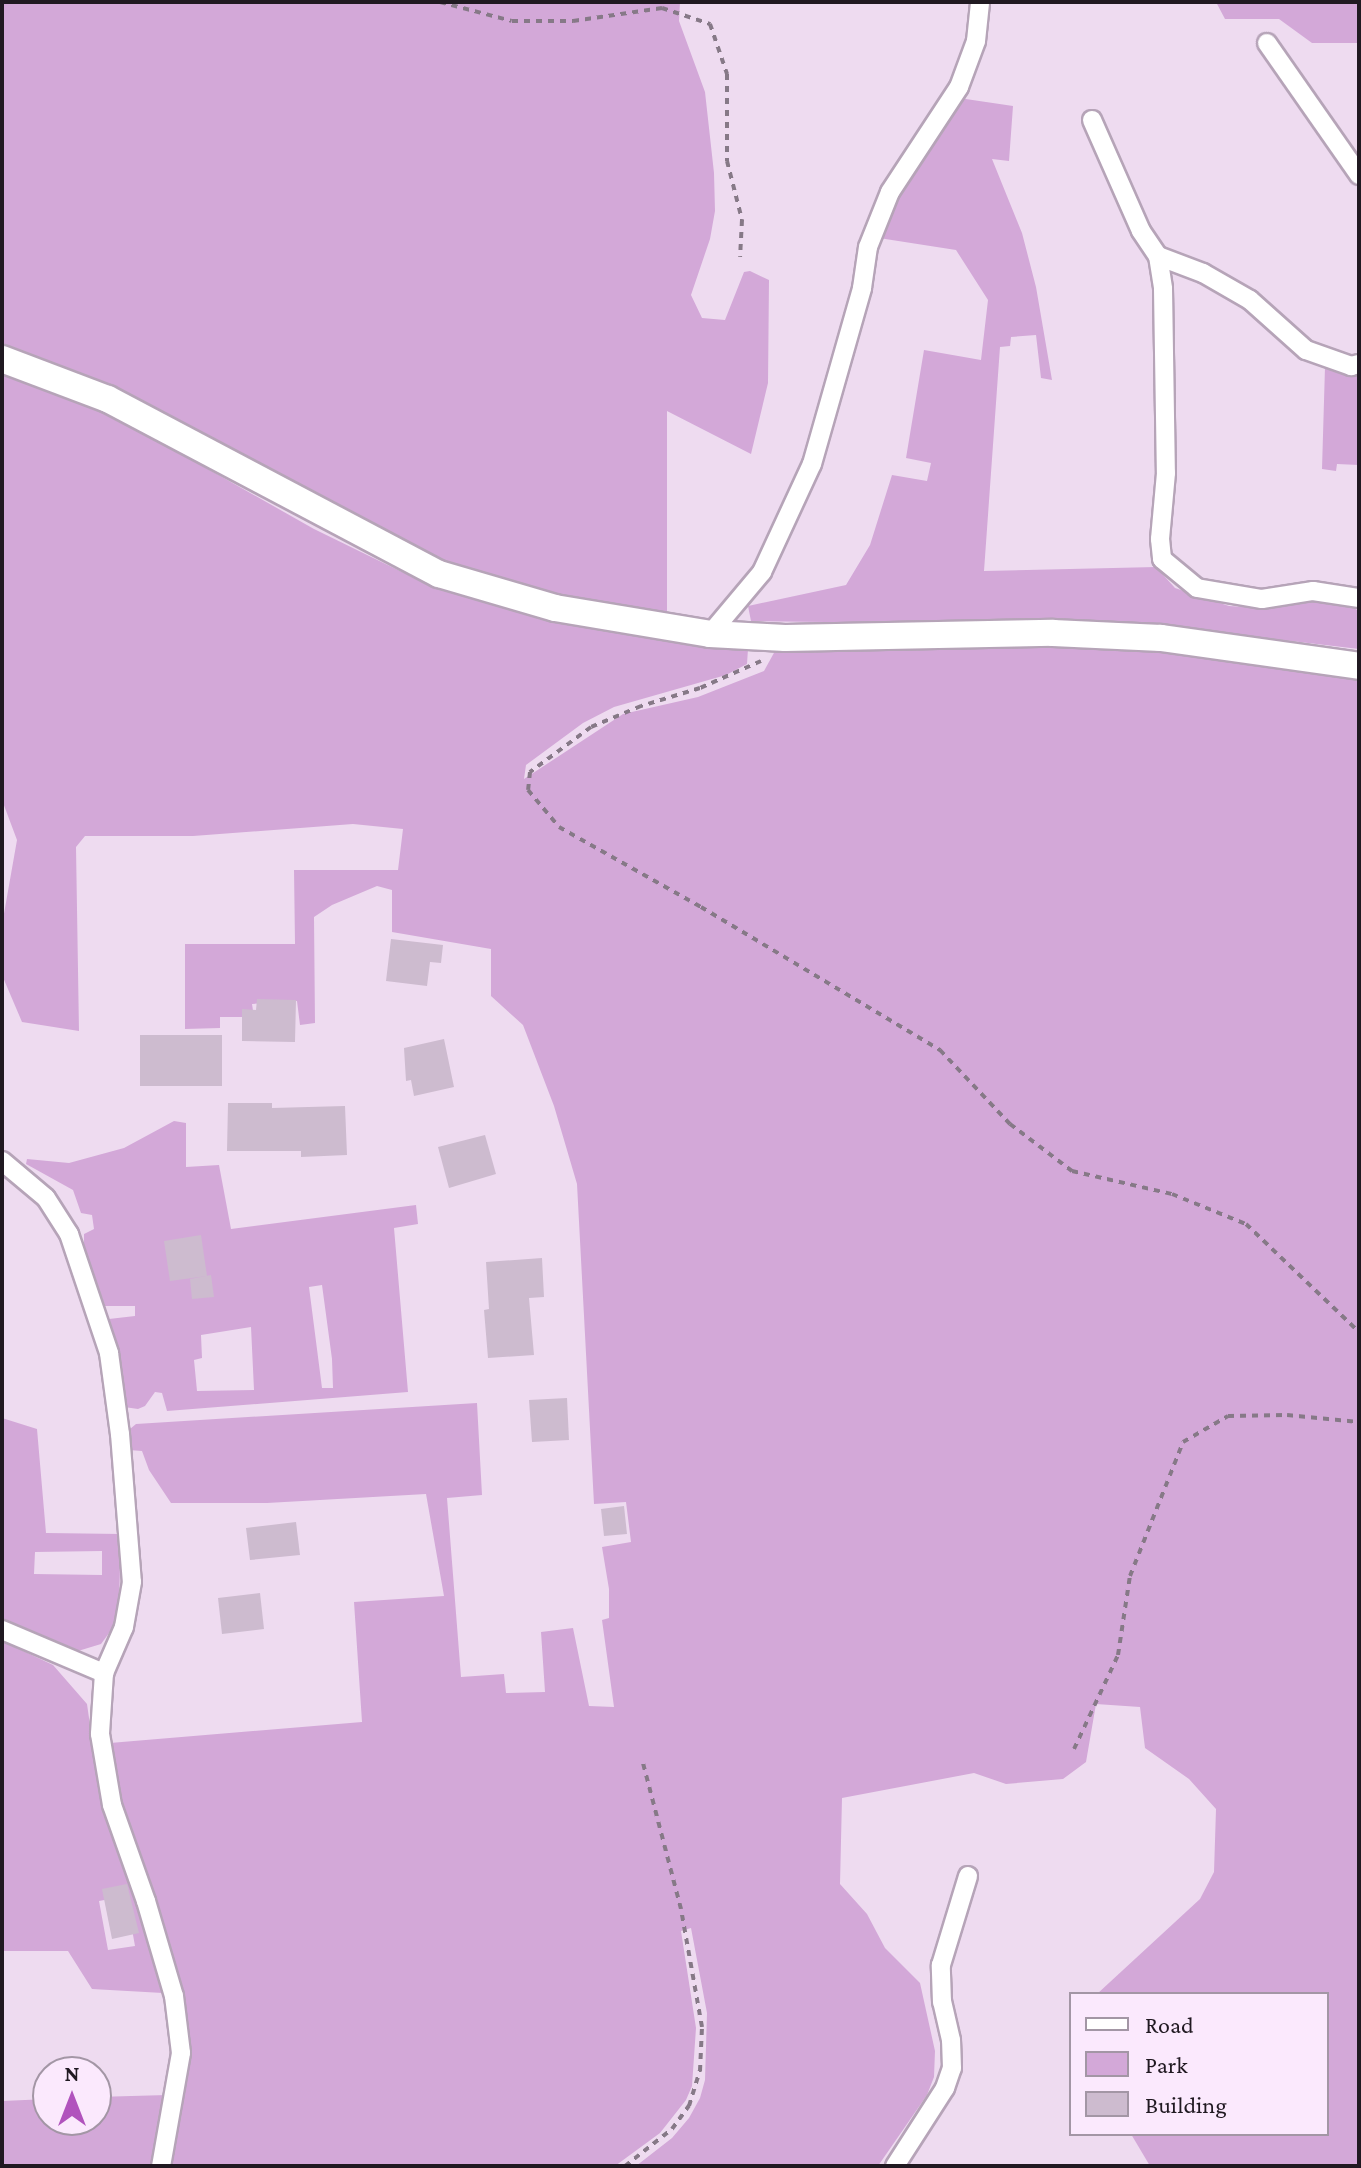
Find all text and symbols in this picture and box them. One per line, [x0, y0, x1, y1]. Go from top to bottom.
legend [1069, 1992, 1329, 2136]
text: Road [1145, 2011, 1194, 2038]
text: Park [1145, 2051, 1188, 2078]
north arrow [32, 2056, 112, 2136]
text: N [65, 2061, 80, 2086]
text: Building [1145, 2091, 1227, 2118]

